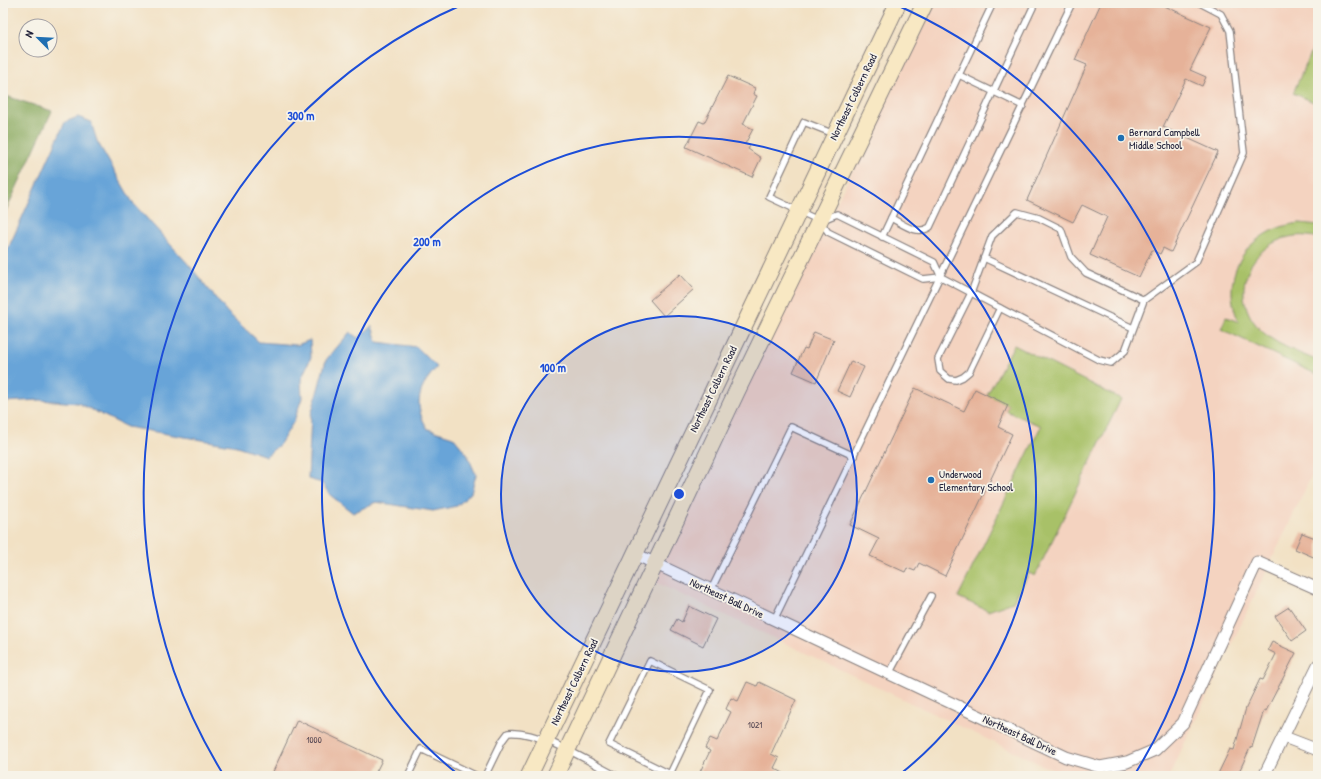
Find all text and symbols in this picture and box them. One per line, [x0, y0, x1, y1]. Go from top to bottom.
north arrow [18, 18, 58, 58]
text: N [21, 28, 37, 39]
street label: Northeast Colbern Road [826, 51, 880, 142]
text: 300 m [287, 107, 315, 124]
place label: Bernard Campbell Middle School [1129, 125, 1200, 152]
marker: Bernard Campbell Middle School [1116, 133, 1126, 143]
text: 200 m [413, 233, 441, 250]
street label: Northeast Colbern Road [686, 343, 740, 434]
text: 100 m [540, 359, 566, 376]
place label: Underwood Elementary School [939, 467, 1013, 494]
marker: Underwood Elementary School [926, 475, 936, 485]
centre of rings [672, 487, 686, 501]
street label: Northeast Ball Drive [688, 575, 767, 622]
street label: Northeast Colbern Road [547, 636, 601, 727]
street label: Northeast Ball Drive [981, 712, 1060, 759]
house number: 1021 [748, 719, 762, 731]
house number: 1000 [306, 734, 322, 746]

